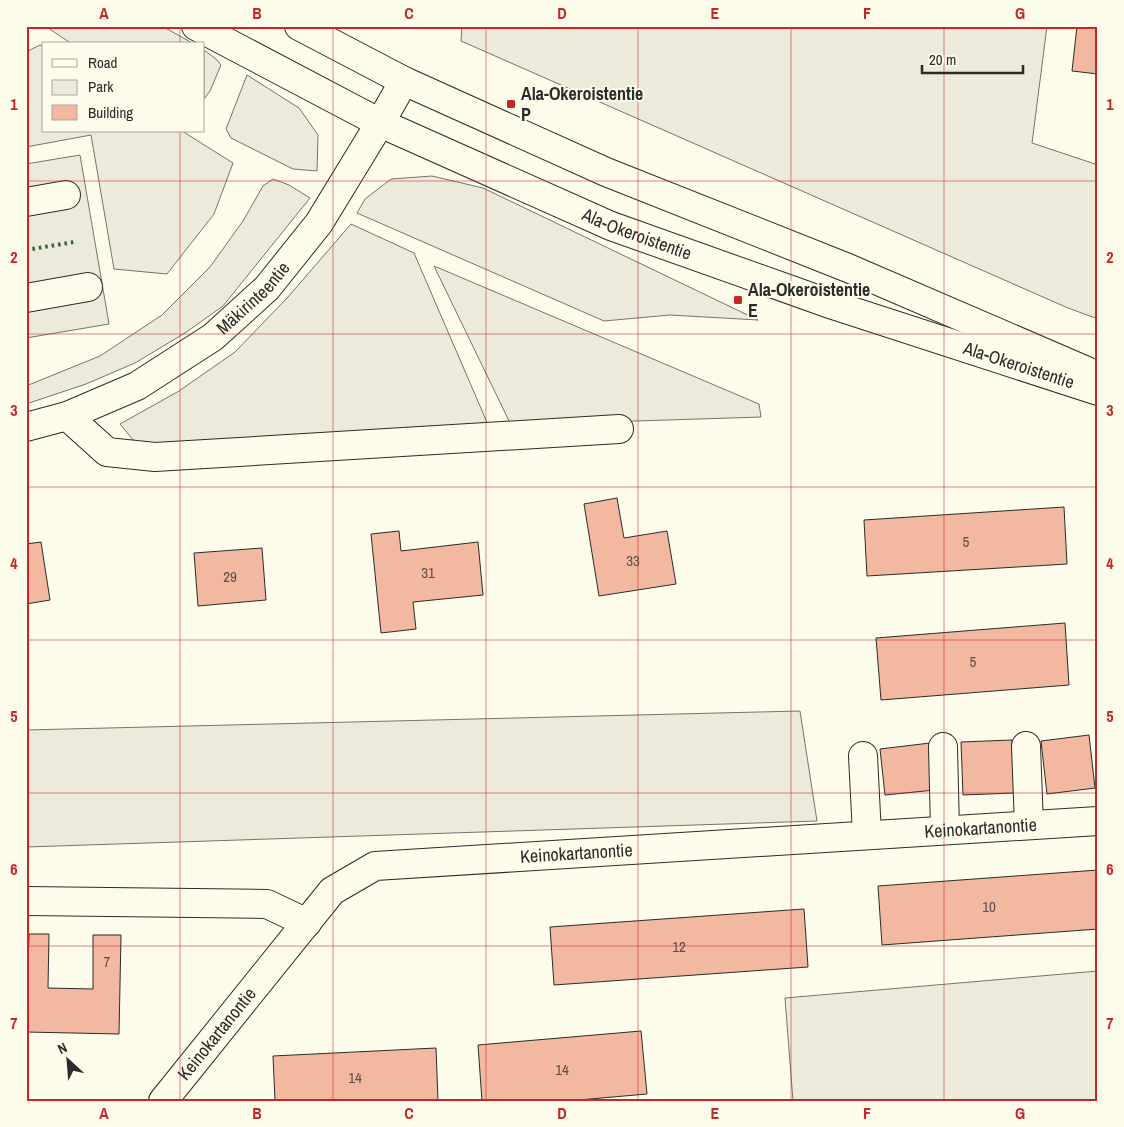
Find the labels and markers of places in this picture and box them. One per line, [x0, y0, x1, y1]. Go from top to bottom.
place label: Ala-Okeroistentie P [521, 81, 643, 127]
marker: Ala-Okeroistentie P [505, 98, 517, 110]
place label: Ala-Okeroistentie E [748, 277, 870, 323]
marker: Ala-Okeroistentie E [732, 294, 744, 306]

